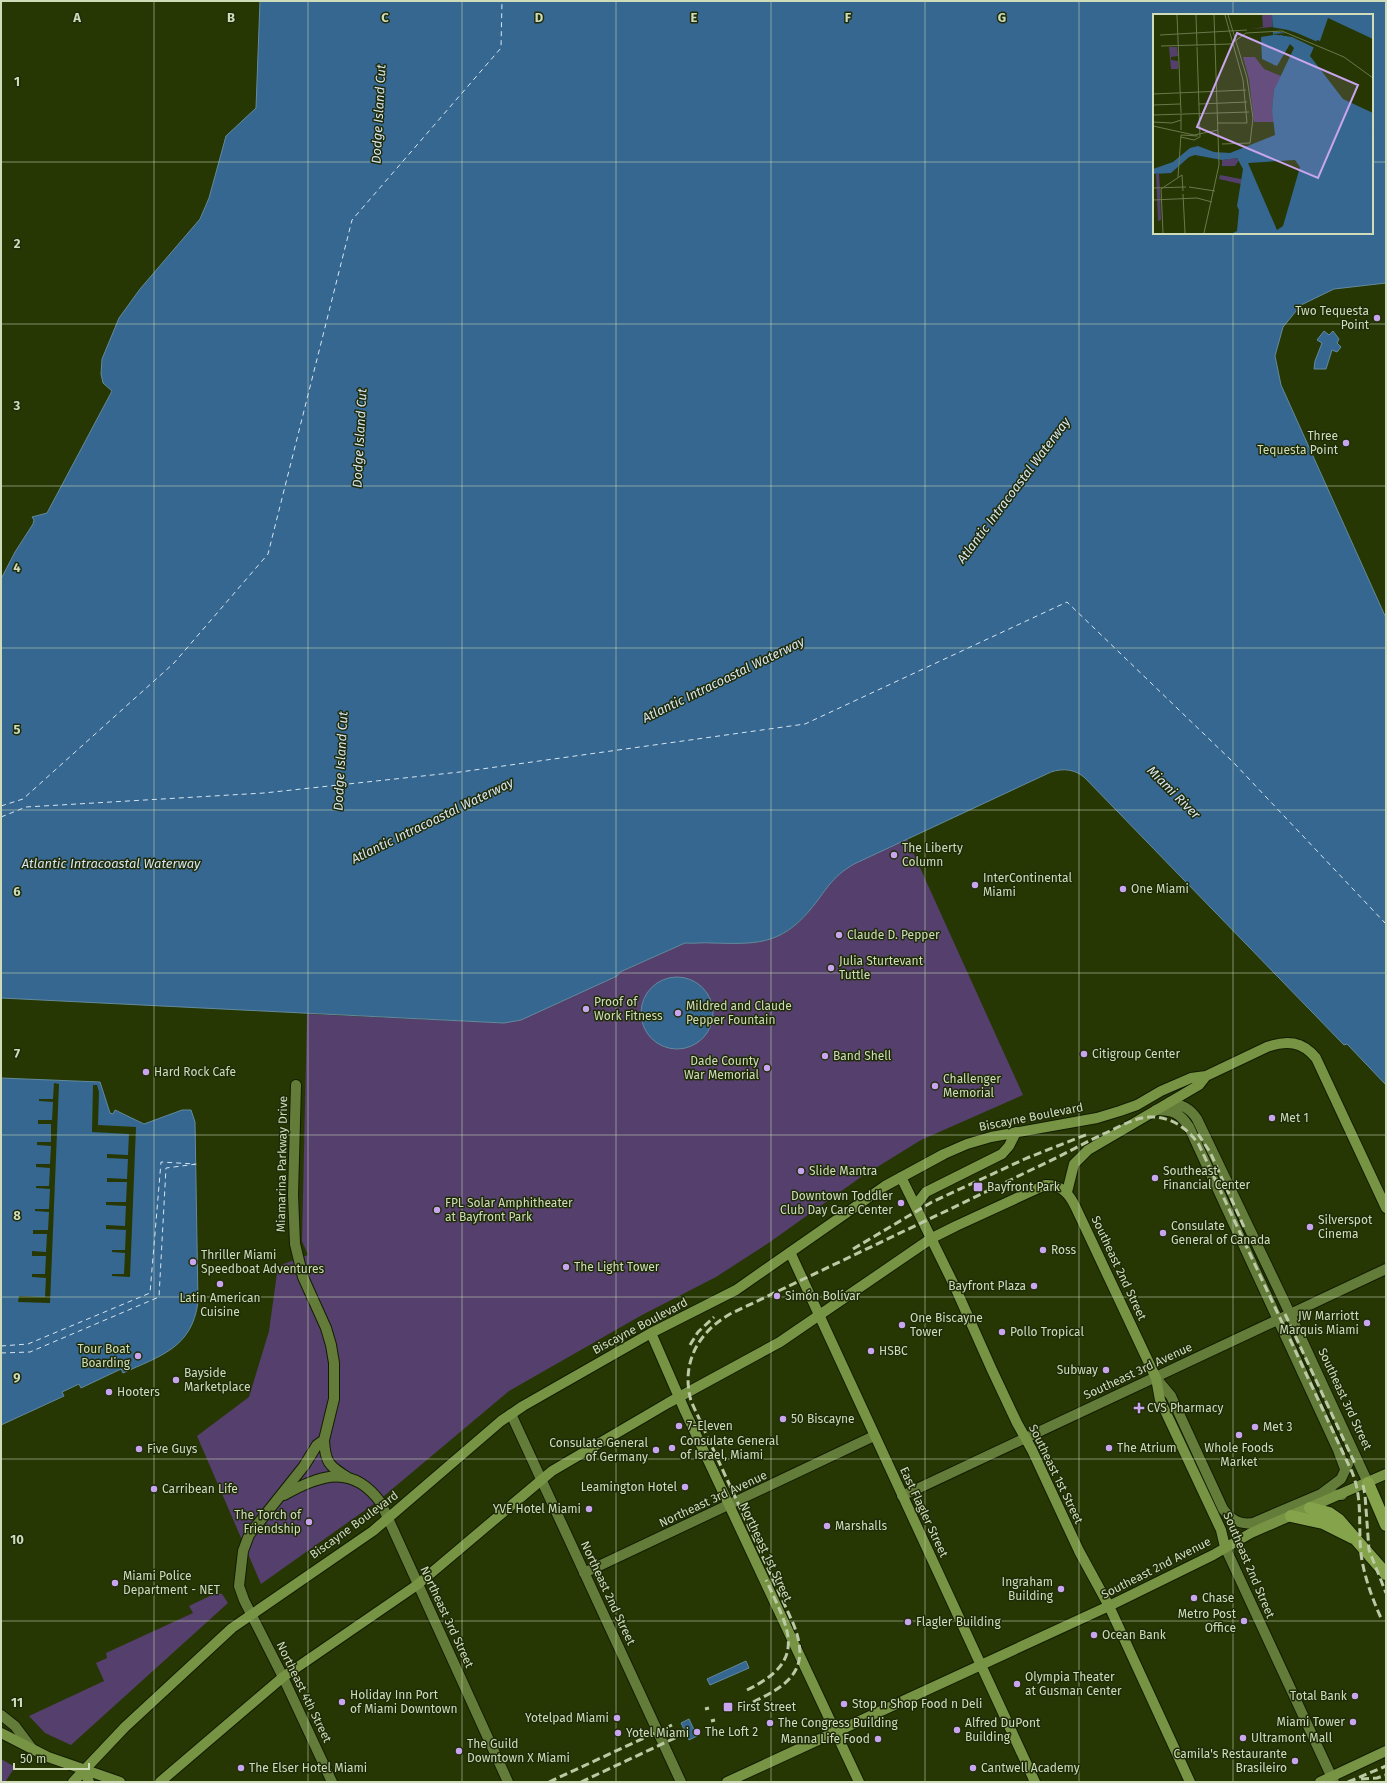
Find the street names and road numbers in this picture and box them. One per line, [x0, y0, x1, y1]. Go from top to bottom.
street label: Miamarina Parkway Drive [274, 1096, 290, 1232]
street label: Biscayne Boulevard [978, 1100, 1084, 1134]
street label: Southeast 2nd Street [1089, 1214, 1150, 1323]
street label: Biscayne Boulevard [590, 1295, 690, 1357]
street label: Southeast 3rd Avenue [1081, 1340, 1195, 1402]
street label: Southeast 3rd Street [1315, 1346, 1375, 1453]
street label: Southeast 1st Street [1026, 1422, 1086, 1527]
street label: East Flagler Street [897, 1465, 951, 1560]
street label: Northeast 3rd Avenue [657, 1468, 769, 1530]
street label: Biscayne Boulevard [307, 1488, 401, 1562]
street label: Northeast 1st Street [737, 1500, 795, 1605]
street label: Southeast 2nd Street [1220, 1510, 1278, 1621]
street label: Southeast 2nd Avenue [1099, 1534, 1213, 1602]
street label: Northeast 2nd Street [578, 1539, 639, 1648]
street label: Northeast 3rd Street [417, 1564, 477, 1671]
street label: Northeast 4th Street [273, 1639, 335, 1745]

